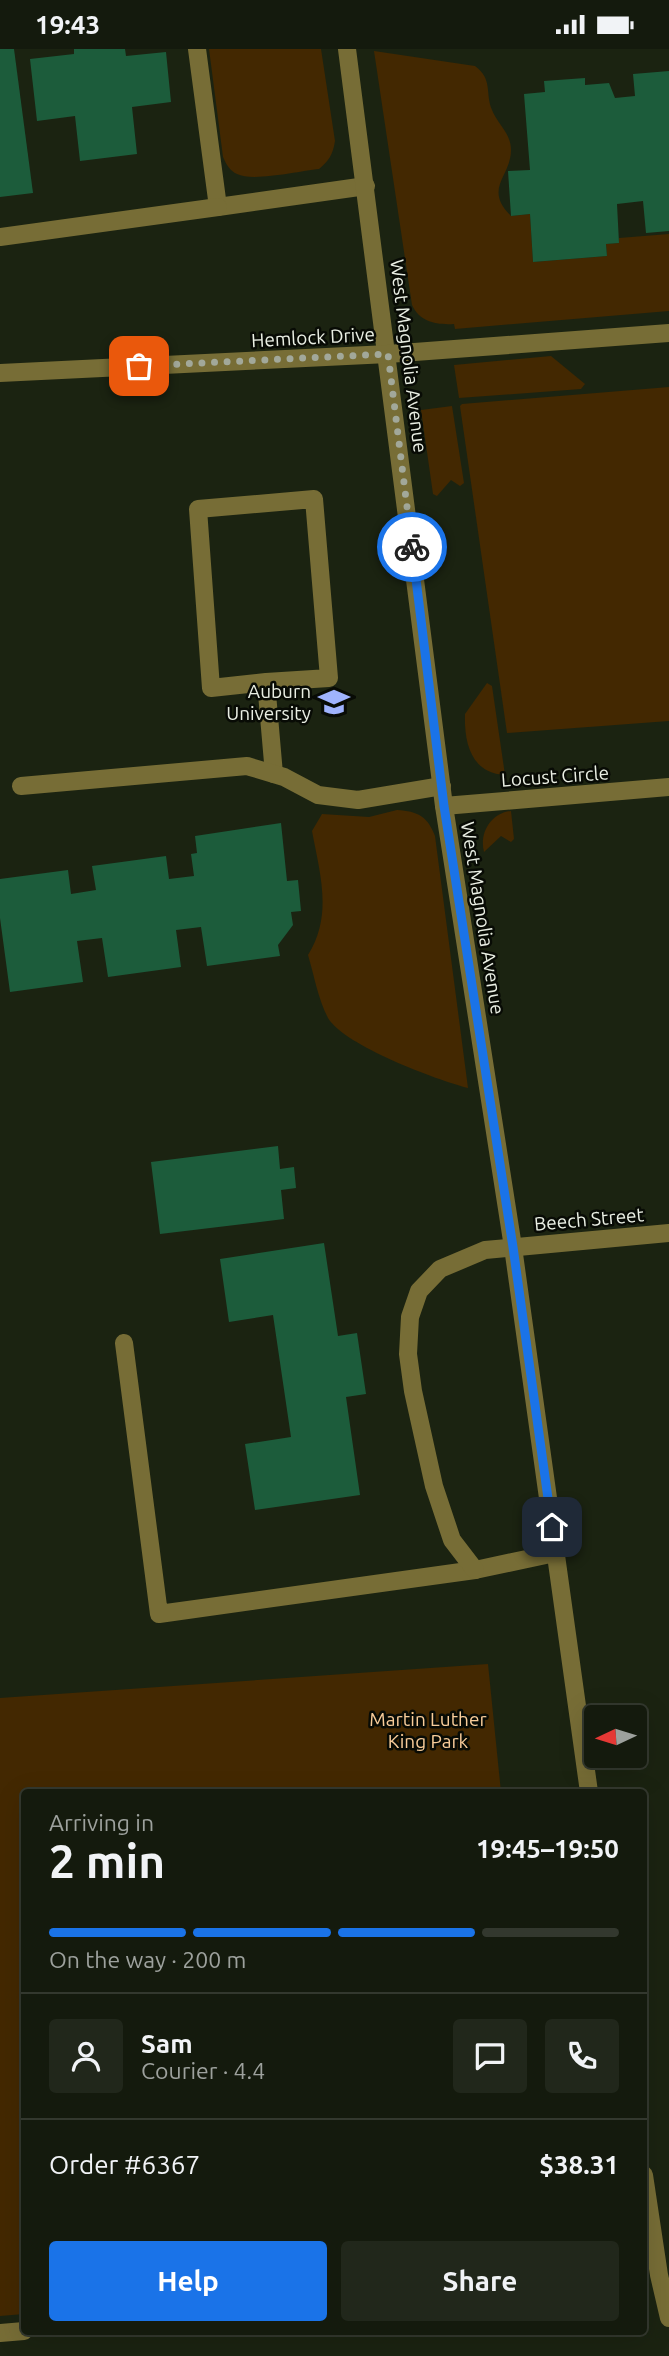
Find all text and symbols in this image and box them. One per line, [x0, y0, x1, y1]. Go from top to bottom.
text: 19:43 [35, 10, 100, 39]
street label: West Magnolia Avenue [386, 258, 432, 454]
street label: Hemlock Drive [251, 323, 375, 351]
pin [109, 336, 169, 396]
icon: bag [120, 347, 158, 385]
courier [377, 512, 447, 582]
icon: bike [393, 528, 431, 566]
place label: Auburn University [226, 680, 311, 724]
school or university icon: Auburn University [317, 685, 351, 719]
street label: Locust Circle [500, 761, 610, 791]
street label: West Magnolia Avenue [457, 820, 509, 1016]
street label: Beech Street [533, 1203, 645, 1235]
pin [522, 1497, 582, 1557]
icon: home [533, 1508, 571, 1546]
north arrow [584, 1705, 648, 1767]
map controls [584, 1705, 647, 1768]
park label: Martin Luther King Park [369, 1708, 487, 1752]
text: Arriving in [49, 1810, 154, 1835]
text: 19:45–19:50 [476, 1834, 619, 1863]
text: 2 min [49, 1835, 165, 1887]
text: On the way · 200 m [49, 1947, 246, 1972]
button: person [49, 2019, 123, 2093]
button: chat [453, 2019, 527, 2093]
button: phone [545, 2019, 619, 2093]
text: Sam [141, 2029, 193, 2058]
text: Courier · 4.4 [141, 2058, 265, 2083]
text: Order #6367 [49, 2150, 200, 2179]
text: $38.31 [539, 2150, 619, 2179]
button: Help [49, 2241, 327, 2321]
button: Share [341, 2241, 619, 2321]

